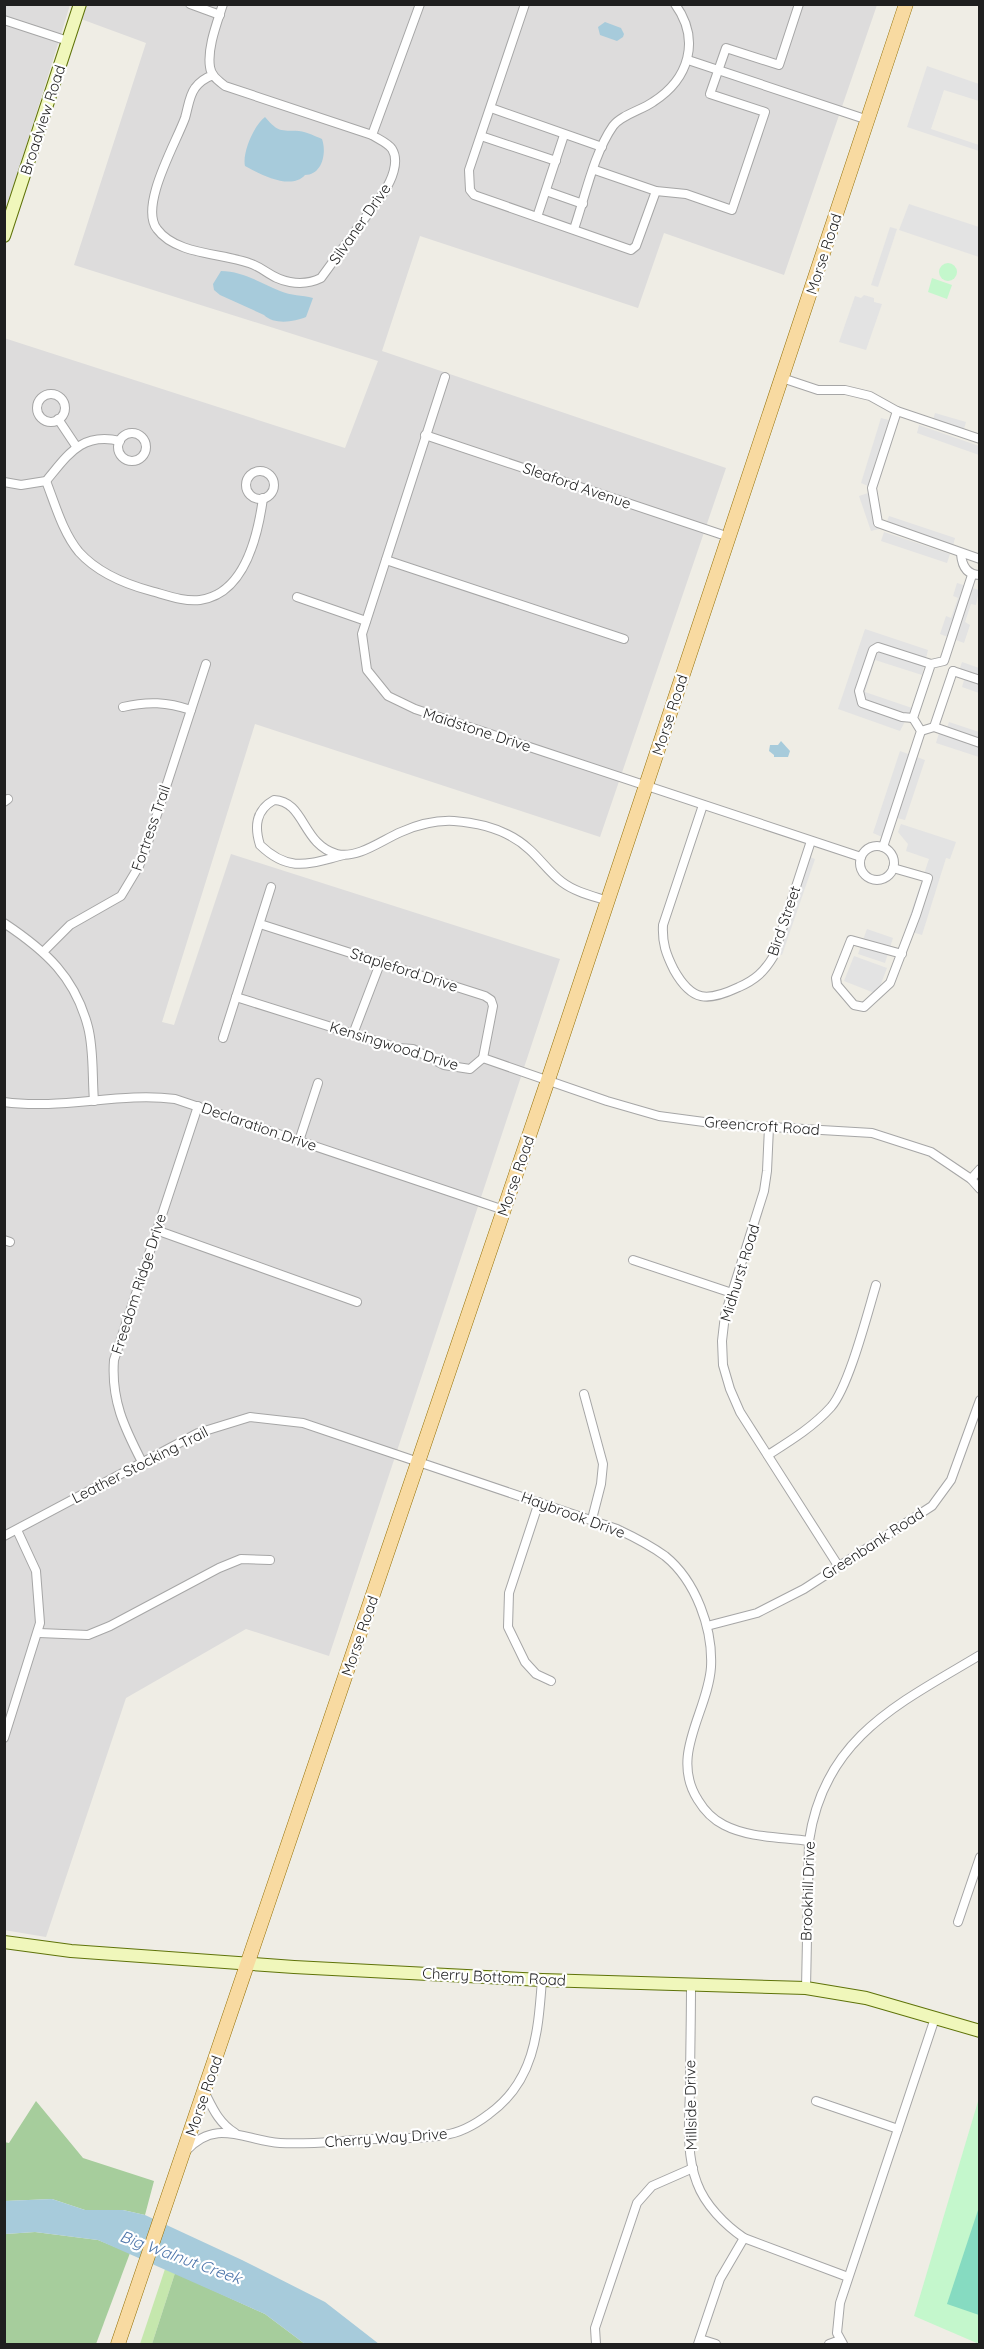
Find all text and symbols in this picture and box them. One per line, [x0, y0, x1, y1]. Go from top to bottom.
street label: Broadview Road [16, 62, 69, 177]
street label: Silvaner Drive [325, 179, 395, 268]
street label: Morse Road [802, 211, 846, 297]
street label: Sleaford Avenue [521, 458, 634, 513]
street label: Morse Road [648, 672, 692, 758]
street label: Maidstone Drive [421, 703, 533, 756]
street label: Fortress Trail [127, 782, 174, 873]
street label: Bird Street [763, 883, 804, 958]
street label: Stapleford Drive [348, 943, 460, 996]
street label: Kensingwood Drive [327, 1017, 461, 1074]
street label: Declaration Drive [199, 1098, 319, 1155]
street label: Greencroft Road [704, 1112, 820, 1139]
street label: Morse Road [493, 1133, 538, 1219]
street label: Freedom Ridge Drive [107, 1211, 170, 1357]
street label: Midhurst Road [716, 1222, 763, 1324]
street label: Leather Stocking Trail [68, 1422, 211, 1507]
street label: Haybrook Drive [519, 1487, 628, 1542]
street label: Greenbank Road [818, 1504, 927, 1584]
street label: Morse Road [337, 1593, 382, 1679]
street label: Brookhill Drive [796, 1841, 819, 1941]
street label: Cherry Bottom Road [422, 1963, 566, 1990]
street label: Morse Road [181, 2053, 226, 2139]
street label: Millside Drive [680, 2060, 701, 2150]
street label: Cherry Way Drive [324, 2124, 448, 2151]
water label: Big Walnut Creek [117, 2226, 246, 2289]

